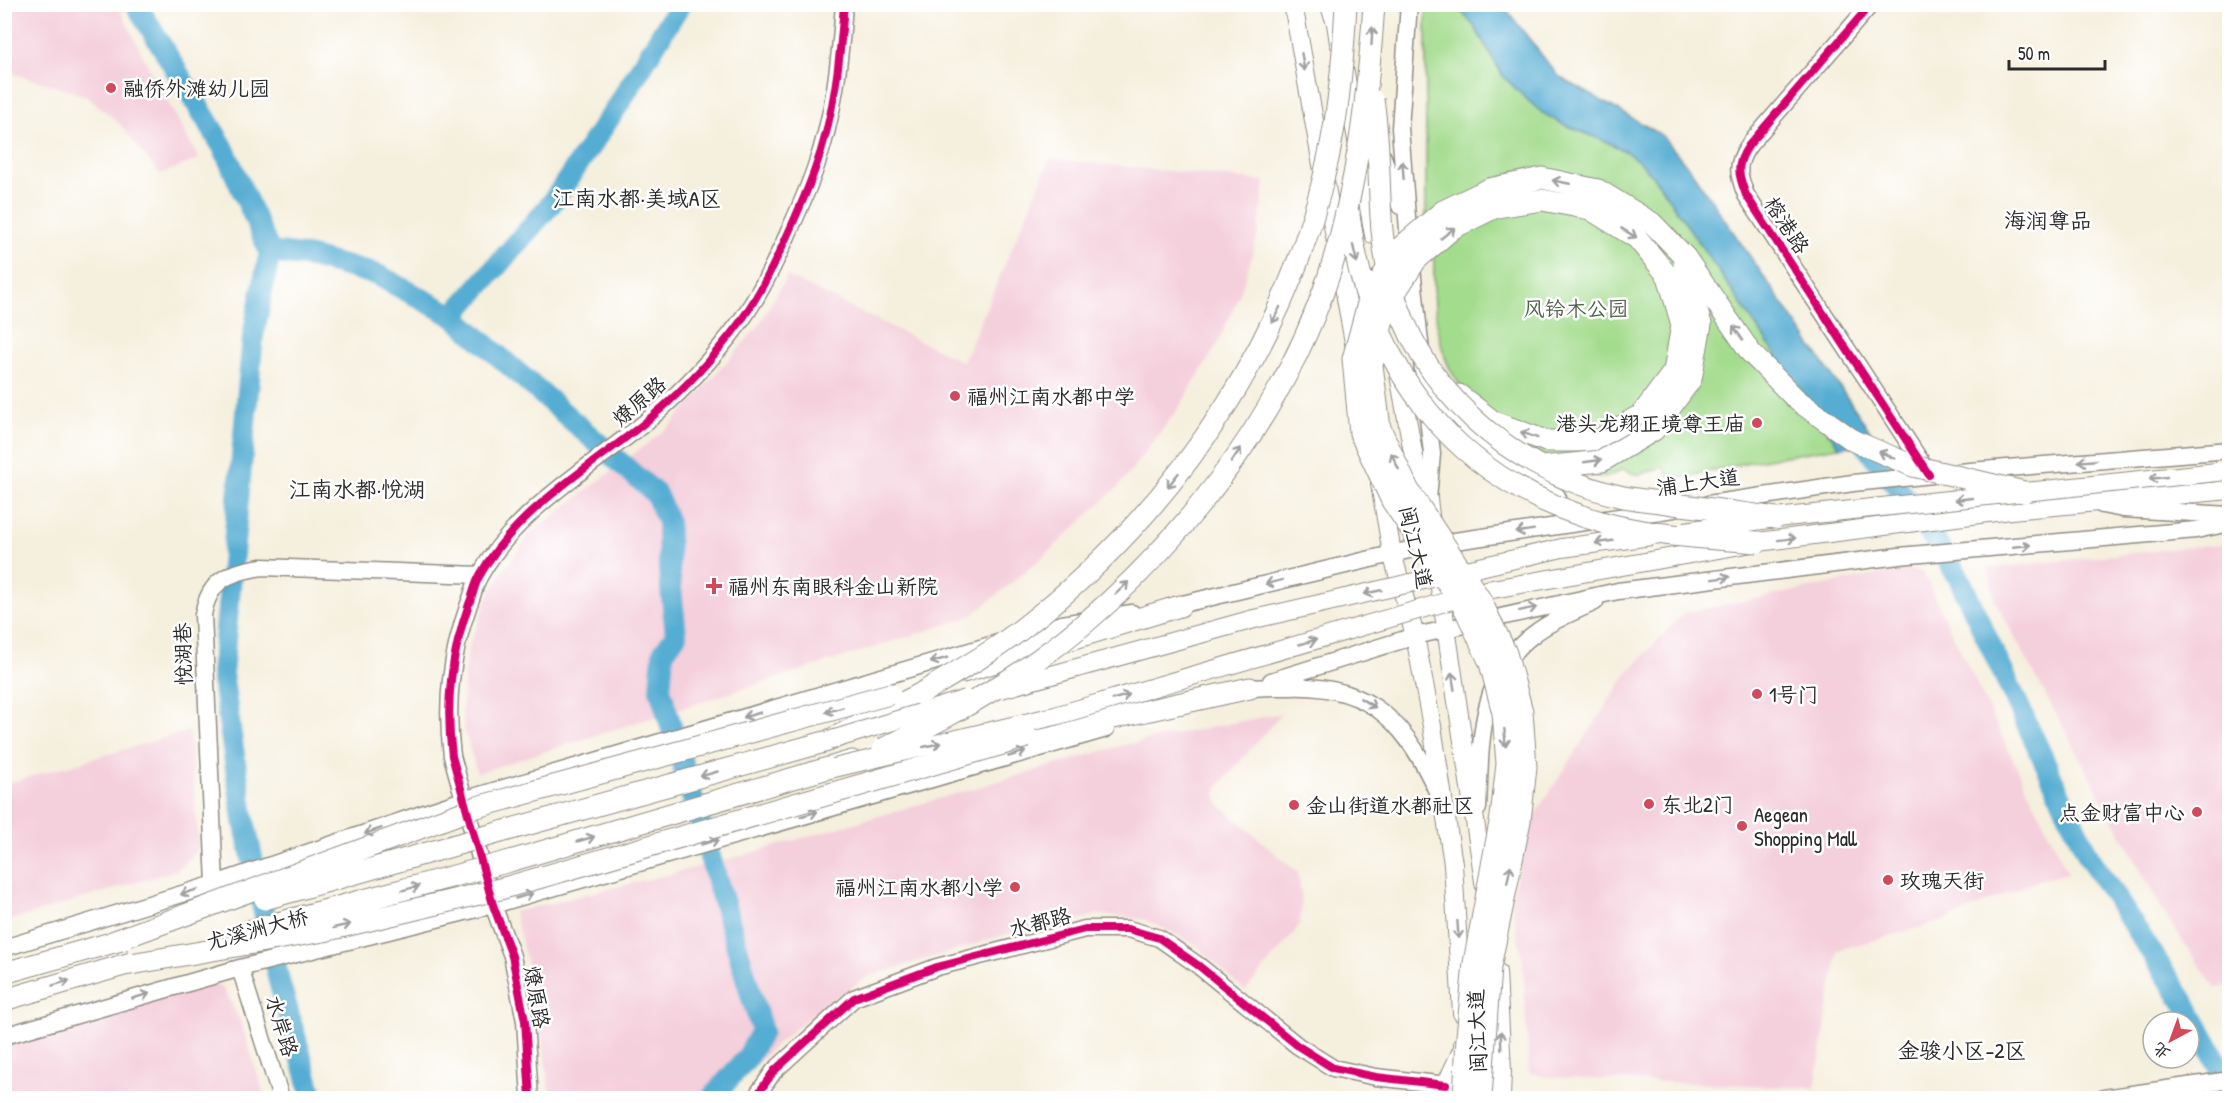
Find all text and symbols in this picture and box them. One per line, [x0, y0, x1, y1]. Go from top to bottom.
one-way arrow [1366, 26, 1377, 46]
scale bar [2009, 33, 2105, 71]
text: 50 m [2018, 41, 2050, 66]
one-way arrow [1298, 52, 1309, 71]
place label: 融侨外滩幼儿园 [123, 74, 270, 103]
marker: 融侨外滩幼儿园 [104, 81, 118, 95]
one-way arrow [1398, 160, 1409, 180]
one-way arrow [1552, 176, 1572, 187]
district label: 江南水都·美域A区 [552, 183, 722, 213]
street label: 榕港路 [1758, 191, 1816, 259]
district label: 海润尊品 [2004, 205, 2092, 235]
one-way arrow [1440, 226, 1456, 239]
one-way arrow [1620, 227, 1637, 239]
one-way arrow [1350, 245, 1362, 264]
park label: 风铃木公园 [1524, 294, 1629, 323]
one-way arrow [1269, 305, 1281, 323]
one-way arrow [1732, 326, 1744, 342]
street label: 燎原路 [606, 369, 672, 433]
place label: 福州江南水都中学 [967, 382, 1135, 411]
marker: 福州江南水都中学 [948, 389, 962, 403]
place label: 港头龙翔正境尊王庙 [1556, 409, 1745, 438]
marker: 港头龙翔正境尊王庙 [1750, 416, 1764, 430]
one-way arrow [1521, 428, 1539, 439]
one-way arrow [1230, 448, 1242, 464]
one-way arrow [1878, 449, 1896, 460]
one-way arrow [1389, 453, 1401, 471]
one-way arrow [1583, 456, 1603, 467]
one-way arrow [2078, 456, 2098, 467]
street label: 浦上大道 [1654, 462, 1742, 502]
one-way arrow [1167, 472, 1180, 488]
one-way arrow [2149, 473, 2169, 484]
district label: 江南水都·悦湖 [289, 474, 425, 504]
one-way arrow [1955, 493, 1975, 504]
street label: 闽江大道 [1392, 503, 1440, 591]
one-way arrow [1515, 525, 1535, 536]
one-way arrow [1776, 533, 1796, 544]
one-way arrow [1595, 537, 1615, 548]
one-way arrow [2012, 540, 2031, 551]
place label: 福州东南眼科金山新院 [728, 572, 938, 601]
one-way arrow [1710, 572, 1730, 583]
marker: 福州东南眼科金山新院 [705, 577, 723, 595]
one-way arrow [1265, 577, 1284, 589]
one-way arrow [1114, 581, 1129, 596]
one-way arrow [1363, 587, 1383, 598]
one-way arrow [1519, 603, 1538, 615]
street label: 悦湖巷 [167, 622, 199, 686]
one-way arrow [1298, 636, 1317, 647]
one-way arrow [930, 655, 949, 666]
one-way arrow [1447, 671, 1458, 691]
place label: 1号门 [1769, 680, 1819, 709]
marker: 1号门 [1750, 687, 1764, 701]
one-way arrow [1111, 691, 1130, 702]
one-way arrow [1359, 698, 1376, 710]
one-way arrow [825, 704, 844, 716]
one-way arrow [743, 710, 762, 721]
one-way arrow [1500, 728, 1511, 748]
one-way arrow [922, 739, 941, 750]
one-way arrow [1007, 748, 1026, 760]
one-way arrow [700, 769, 719, 780]
place label: 东北2门 [1661, 790, 1734, 819]
place label: 金山街道水都社区 [1306, 791, 1474, 820]
marker: 东北2门 [1642, 797, 1656, 811]
marker: 金山街道水都社区 [1287, 798, 1301, 812]
place label: 点金财富中心 [2059, 798, 2185, 827]
place label: Aegean Shopping Mall [1754, 800, 1858, 853]
marker: 点金财富中心 [2190, 805, 2204, 819]
one-way arrow [799, 808, 818, 819]
marker: Aegean Shopping Mall [1735, 819, 1749, 833]
one-way arrow [364, 826, 383, 837]
one-way arrow [576, 833, 595, 844]
one-way arrow [700, 836, 719, 848]
one-way arrow [1504, 865, 1515, 885]
place label: 玫瑰天街 [1900, 866, 1984, 895]
place label: 福州江南水都小学 [835, 873, 1003, 902]
marker: 玫瑰天街 [1881, 873, 1895, 887]
marker: 福州江南水都小学 [1008, 880, 1022, 894]
one-way arrow [401, 882, 420, 893]
one-way arrow [180, 887, 199, 898]
one-way arrow [514, 890, 533, 901]
street label: 水都路 [1006, 900, 1074, 944]
street label: 尤溪洲大桥 [203, 901, 311, 957]
one-way arrow [1453, 919, 1464, 939]
one-way arrow [332, 920, 351, 932]
street label: 燎原路 [517, 963, 557, 1031]
one-way arrow [51, 977, 70, 988]
street label: 闽江大道 [1461, 989, 1493, 1073]
one-way arrow [131, 990, 150, 1001]
street label: 水岸路 [259, 992, 305, 1060]
north arrow [2141, 1010, 2201, 1070]
one-way arrow [1495, 1031, 1506, 1051]
district label: 金骏小区-2区 [1897, 1035, 2027, 1065]
text: 北 [2148, 1038, 2174, 1065]

